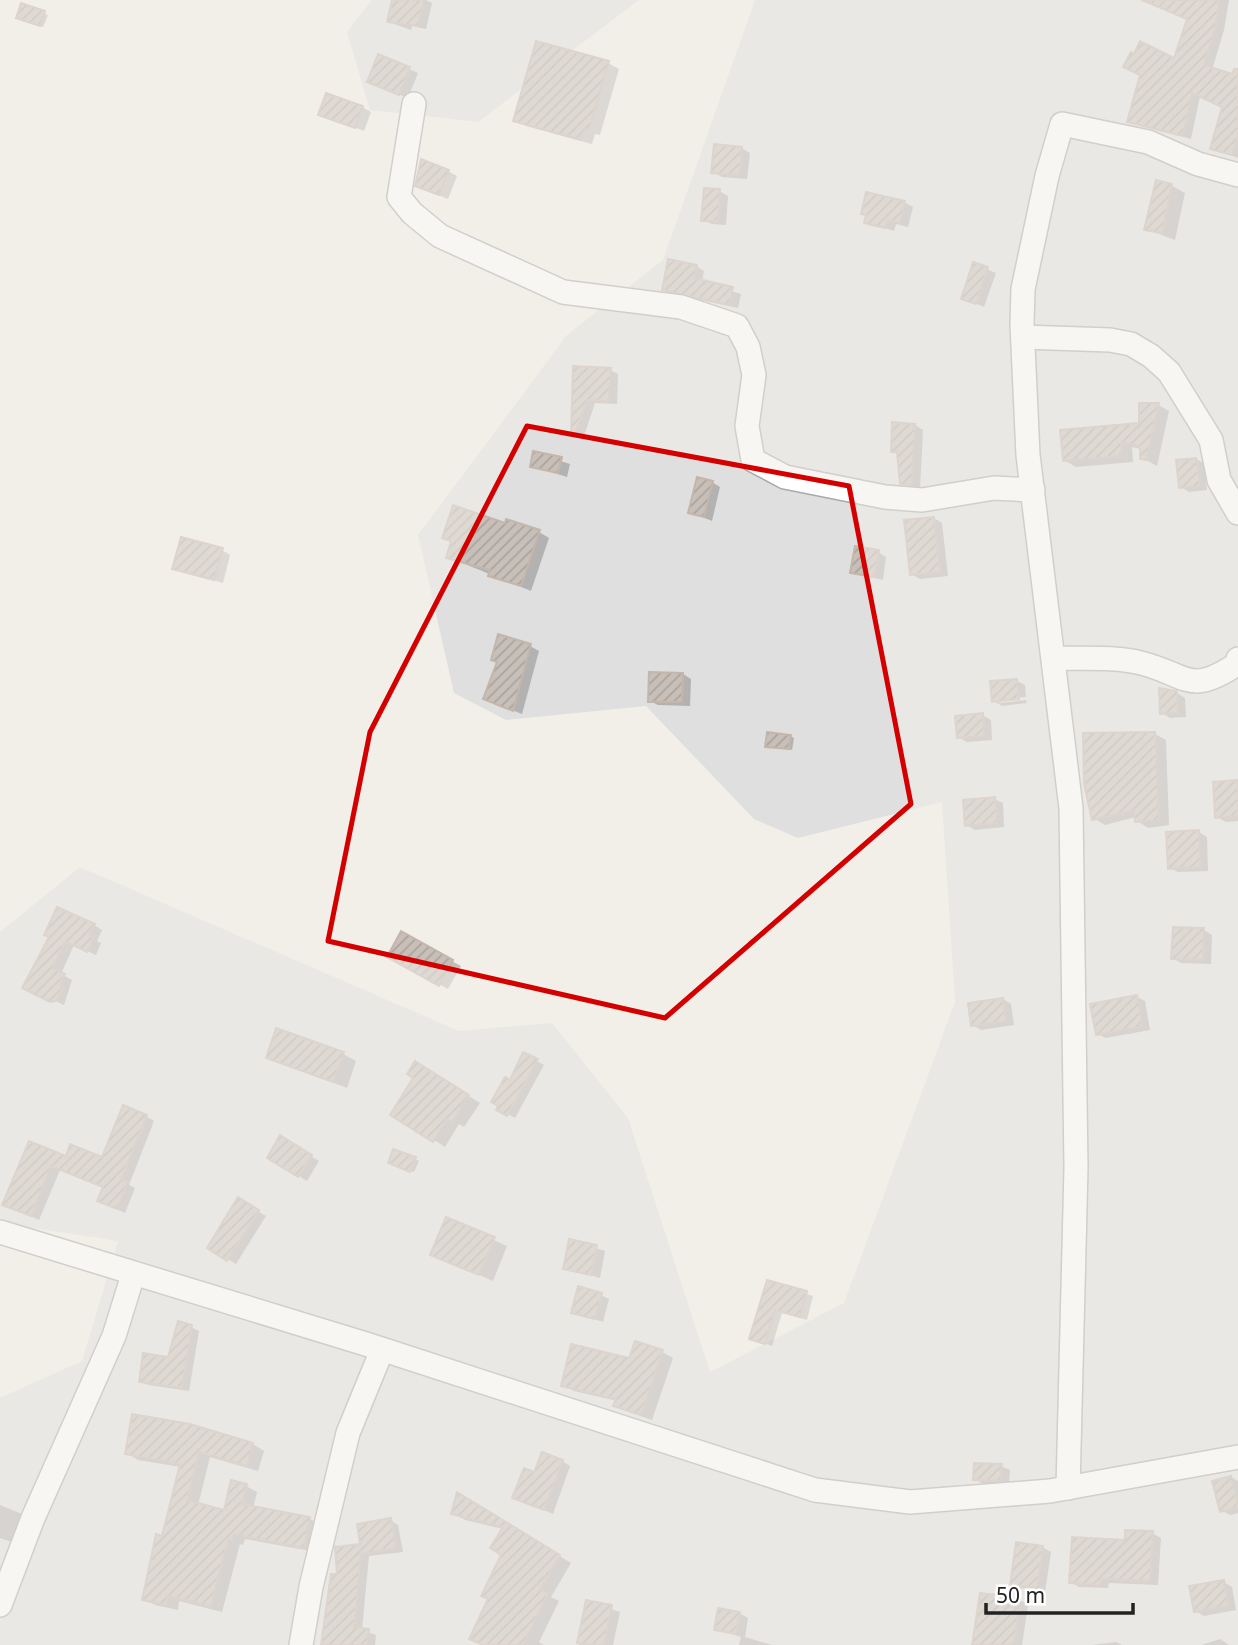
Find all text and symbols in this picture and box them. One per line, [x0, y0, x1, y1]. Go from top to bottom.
scale bar [986, 1572, 1133, 1616]
text: 50 m [996, 1581, 1045, 1609]

